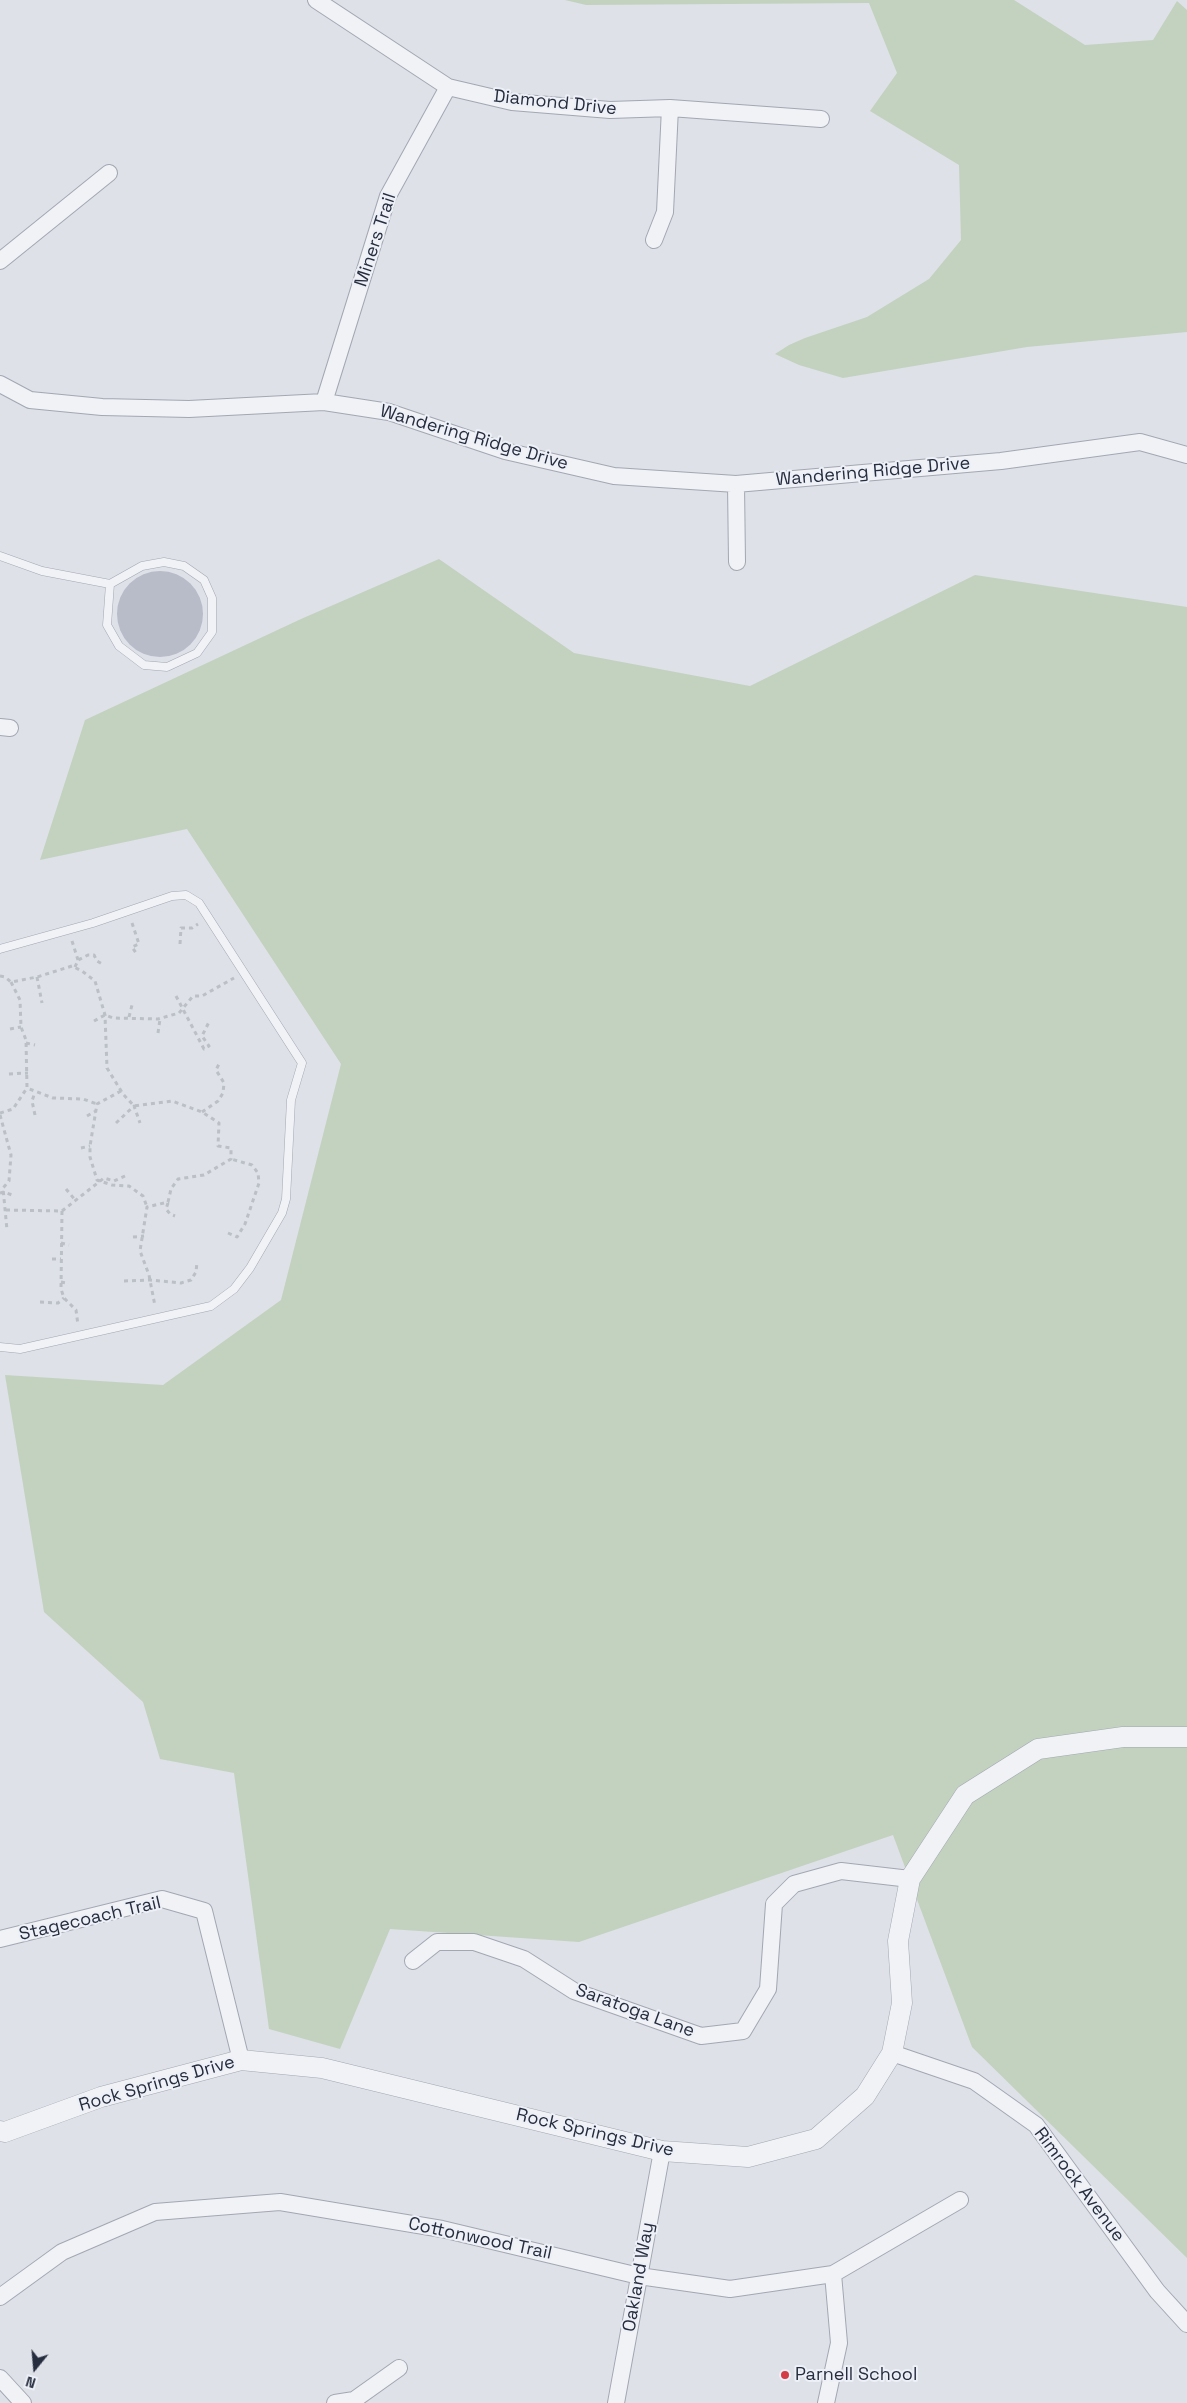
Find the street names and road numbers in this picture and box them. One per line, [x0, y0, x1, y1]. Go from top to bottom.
street label: Diamond Drive [492, 86, 618, 120]
street label: Miners Trail [351, 190, 401, 290]
street label: Wandering Ridge Drive [377, 401, 571, 475]
street label: Wandering Ridge Drive [775, 453, 971, 491]
street label: Stagecoach Trail [17, 1892, 163, 1946]
street label: Saratoga Lane [573, 1979, 697, 2043]
street label: Rock Springs Drive [77, 2051, 237, 2117]
street label: Rock Springs Drive [514, 2104, 676, 2162]
street label: Rimrock Avenue [1029, 2124, 1129, 2246]
street label: Cottonwood Trail [406, 2213, 554, 2265]
street label: Oakland Way [619, 2221, 659, 2333]

